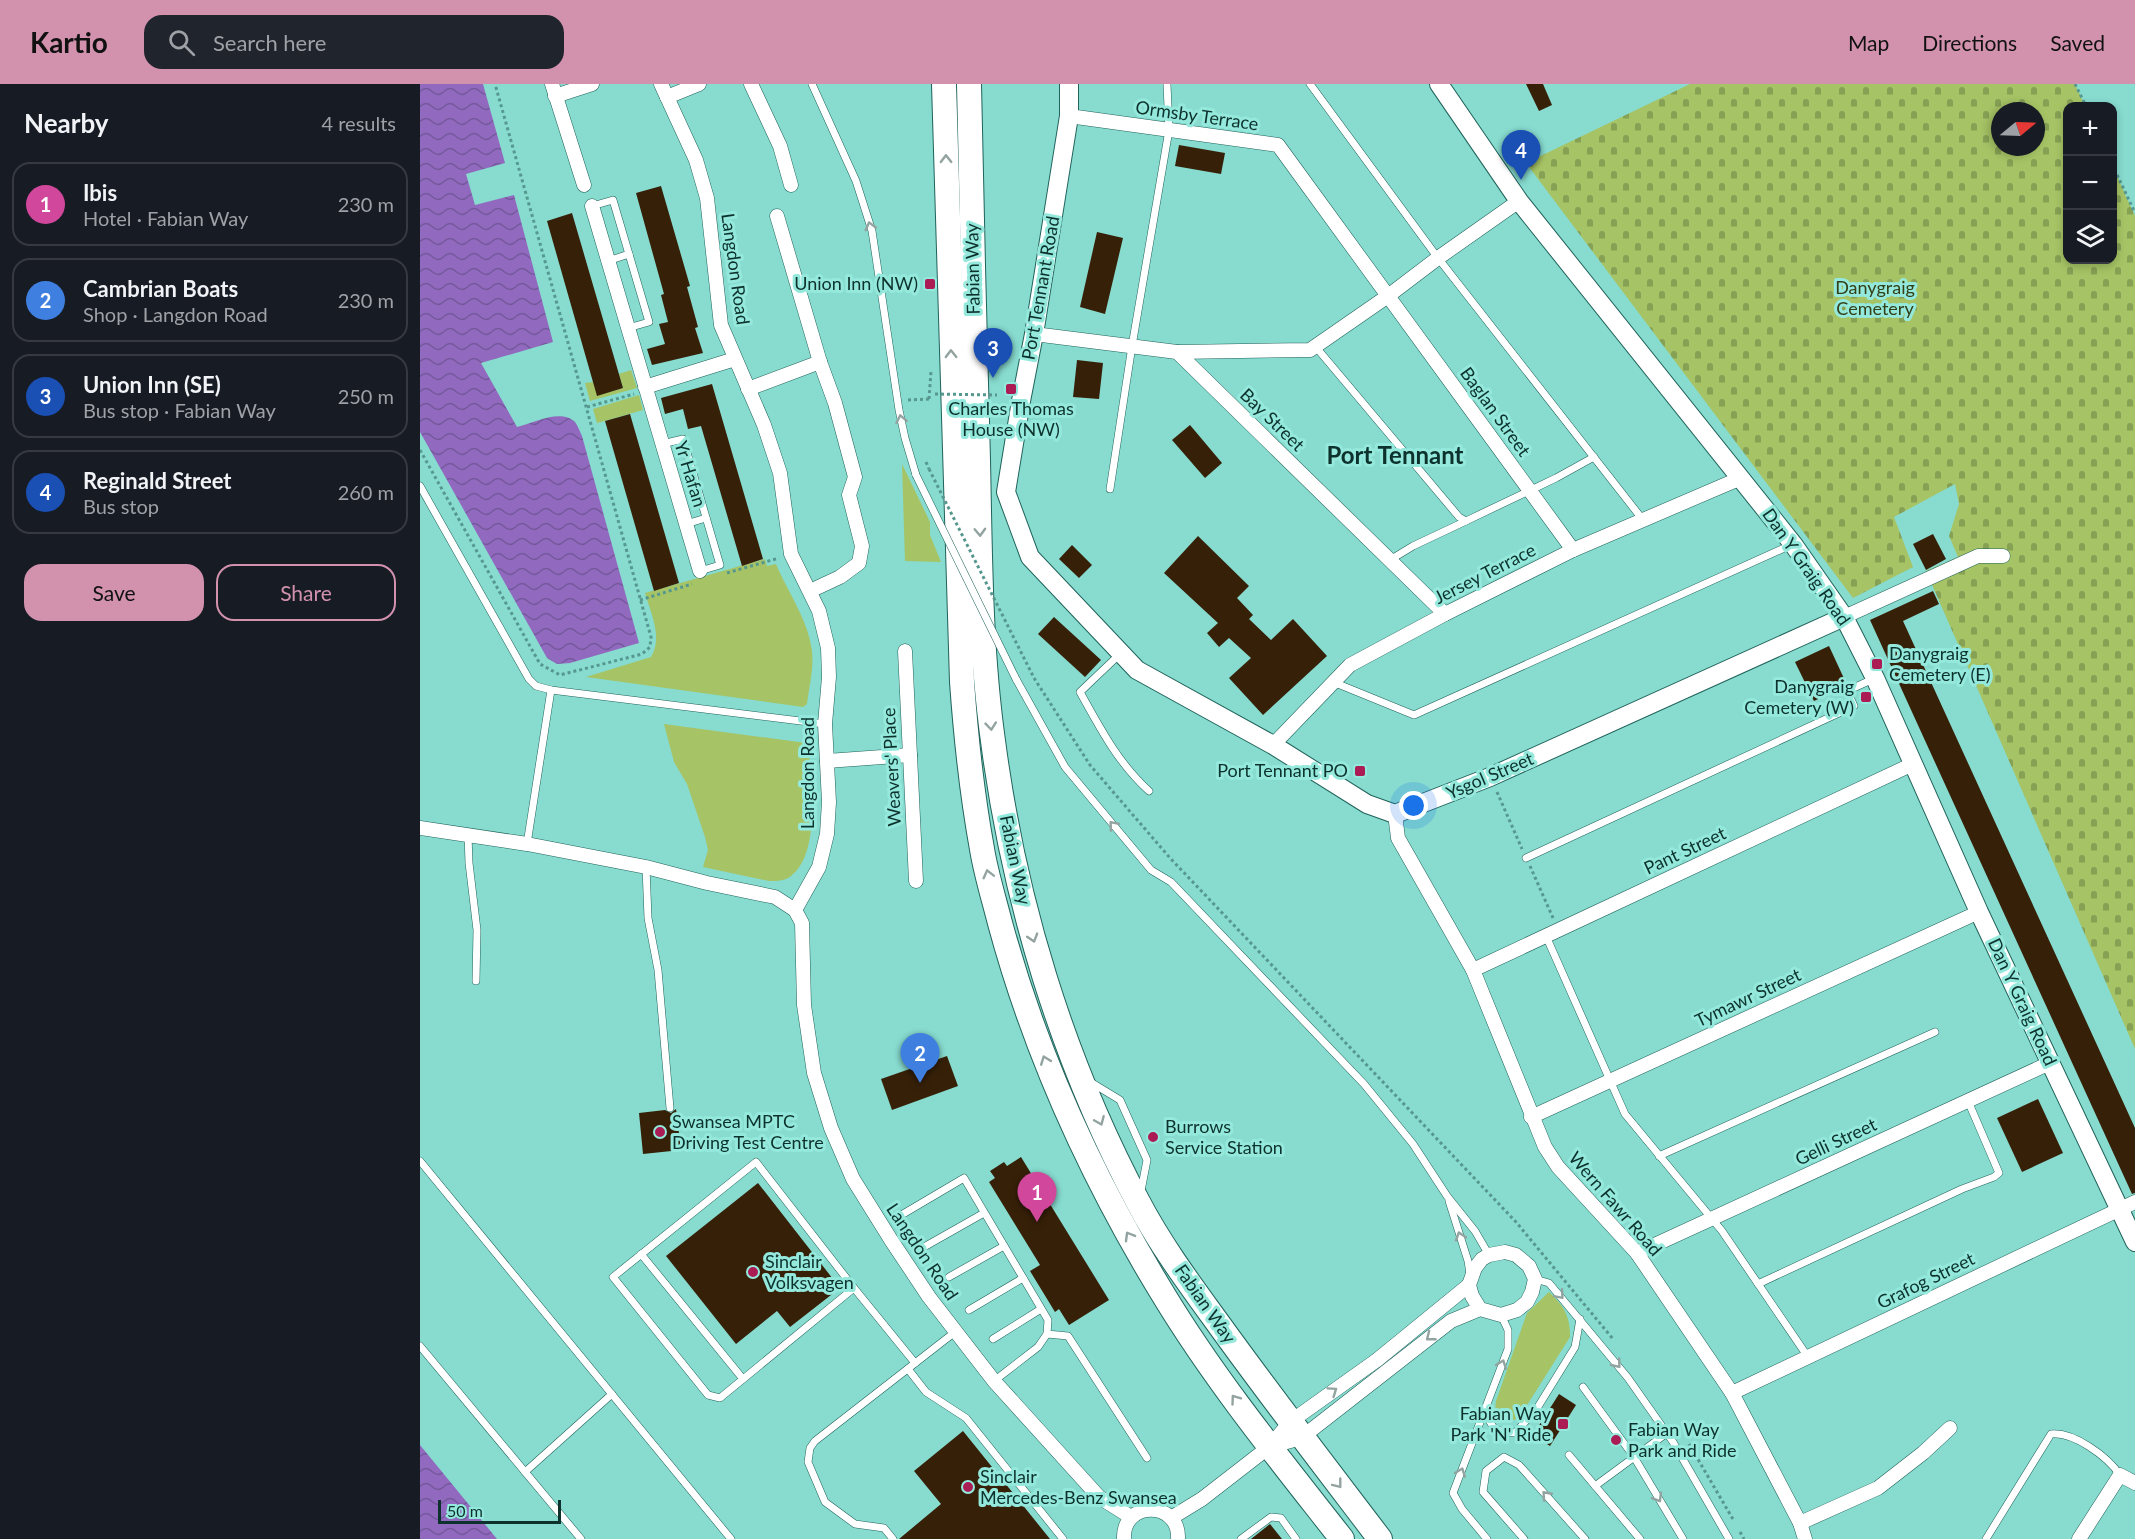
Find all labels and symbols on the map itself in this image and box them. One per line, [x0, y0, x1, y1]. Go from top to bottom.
street label: Ormsby Terrace [1134, 95, 1260, 135]
north arrow [1991, 102, 2045, 156]
pin: 4 [1502, 130, 1540, 180]
one-way arrow [940, 155, 952, 164]
street label: Langdon Road [717, 212, 755, 326]
street label: Port Tennant Road [1017, 214, 1063, 361]
one-way arrow [865, 221, 877, 232]
street label: Fabian Way [960, 222, 984, 315]
place label: Union Inn (NW) [794, 272, 918, 294]
park label: Danygraig Cemetery [1835, 276, 1915, 319]
marker: Union Inn (NW) [923, 277, 937, 291]
pin: 3 [974, 328, 1012, 378]
one-way arrow [945, 349, 957, 358]
street label: Baglan Street [1456, 362, 1536, 461]
marker: Charles Thomas House (NW) [1004, 382, 1018, 396]
street label: Bay Street [1236, 383, 1310, 456]
place label: Charles Thomas House (NW) [948, 397, 1074, 440]
one-way arrow [895, 414, 908, 424]
street label: Yr Hafan [670, 438, 711, 509]
district label: Port Tennant [1327, 440, 1464, 469]
street label: Dan Y Graig Road [1758, 504, 1855, 629]
one-way arrow [974, 527, 986, 536]
street label: Jersey Terrace [1430, 538, 1539, 608]
place label: Danygraig Cemetery (E) [1889, 642, 1991, 685]
marker: Danygraig Cemetery (E) [1870, 657, 1884, 671]
place label: Danygraig Cemetery (W) [1744, 675, 1854, 718]
marker: Danygraig Cemetery (W) [1859, 690, 1873, 704]
street label: Weavers' Place [877, 707, 905, 827]
street label: Langdon Road [796, 717, 818, 829]
one-way arrow [984, 722, 997, 731]
street label: Ysgol Street [1443, 747, 1537, 803]
place label: Port Tennant PO [1217, 759, 1348, 781]
marker: Port Tennant PO [1353, 764, 1367, 778]
your location [1399, 791, 1428, 820]
street label: Fabian Way [996, 813, 1036, 907]
one-way arrow [1110, 821, 1121, 832]
street label: Pant Street [1640, 821, 1730, 879]
one-way arrow [982, 869, 995, 879]
one-way arrow [1026, 932, 1038, 943]
street label: Dan Y Graig Road [1984, 934, 2062, 1069]
street label: Tymawr Street [1691, 963, 1805, 1031]
pin: 2 [900, 1034, 940, 1083]
one-way arrow [1040, 1055, 1053, 1066]
place label: Swansea MPTC Driving Test Centre [672, 1110, 824, 1153]
street label: Gelli Street [1791, 1112, 1880, 1170]
one-way arrow [1093, 1115, 1105, 1126]
place label: Burrows Service Station [1165, 1115, 1283, 1158]
marker: Swansea MPTC Driving Test Centre [653, 1125, 667, 1139]
marker: Burrows Service Station [1146, 1130, 1160, 1144]
street label: Wern Fawr Road [1564, 1147, 1667, 1260]
pin: 1 [1018, 1172, 1056, 1222]
street label: Langdon Road [882, 1199, 963, 1304]
one-way arrow [1455, 1231, 1467, 1242]
one-way arrow [1125, 1232, 1136, 1242]
street label: Grafog Street [1873, 1247, 1978, 1313]
place label: Sinclair Volksvagen [765, 1250, 854, 1293]
street label: Fabian Way [1171, 1260, 1241, 1348]
marker: Sinclair Volksvagen [746, 1265, 760, 1279]
one-way arrow [1552, 1288, 1563, 1299]
one-way arrow [1426, 1330, 1437, 1341]
one-way arrow [1609, 1358, 1620, 1369]
one-way arrow [1495, 1359, 1508, 1370]
one-way arrow [1327, 1387, 1338, 1398]
one-way arrow [1231, 1395, 1242, 1406]
place label: Fabian Way Park 'N' Ride [1450, 1402, 1552, 1445]
marker: Fabian Way Park 'N' Ride [1556, 1417, 1570, 1431]
place label: Fabian Way Park and Ride [1628, 1418, 1737, 1461]
marker: Fabian Way Park and Ride [1609, 1433, 1623, 1447]
place label: Sinclair Mercedes-Benz Swansea [980, 1465, 1177, 1508]
one-way arrow [1454, 1468, 1466, 1479]
one-way arrow [1330, 1477, 1341, 1488]
marker: Sinclair Mercedes-Benz Swansea [961, 1480, 975, 1494]
one-way arrow [1542, 1491, 1553, 1502]
one-way arrow [1651, 1492, 1663, 1502]
scale bar [438, 1497, 561, 1524]

